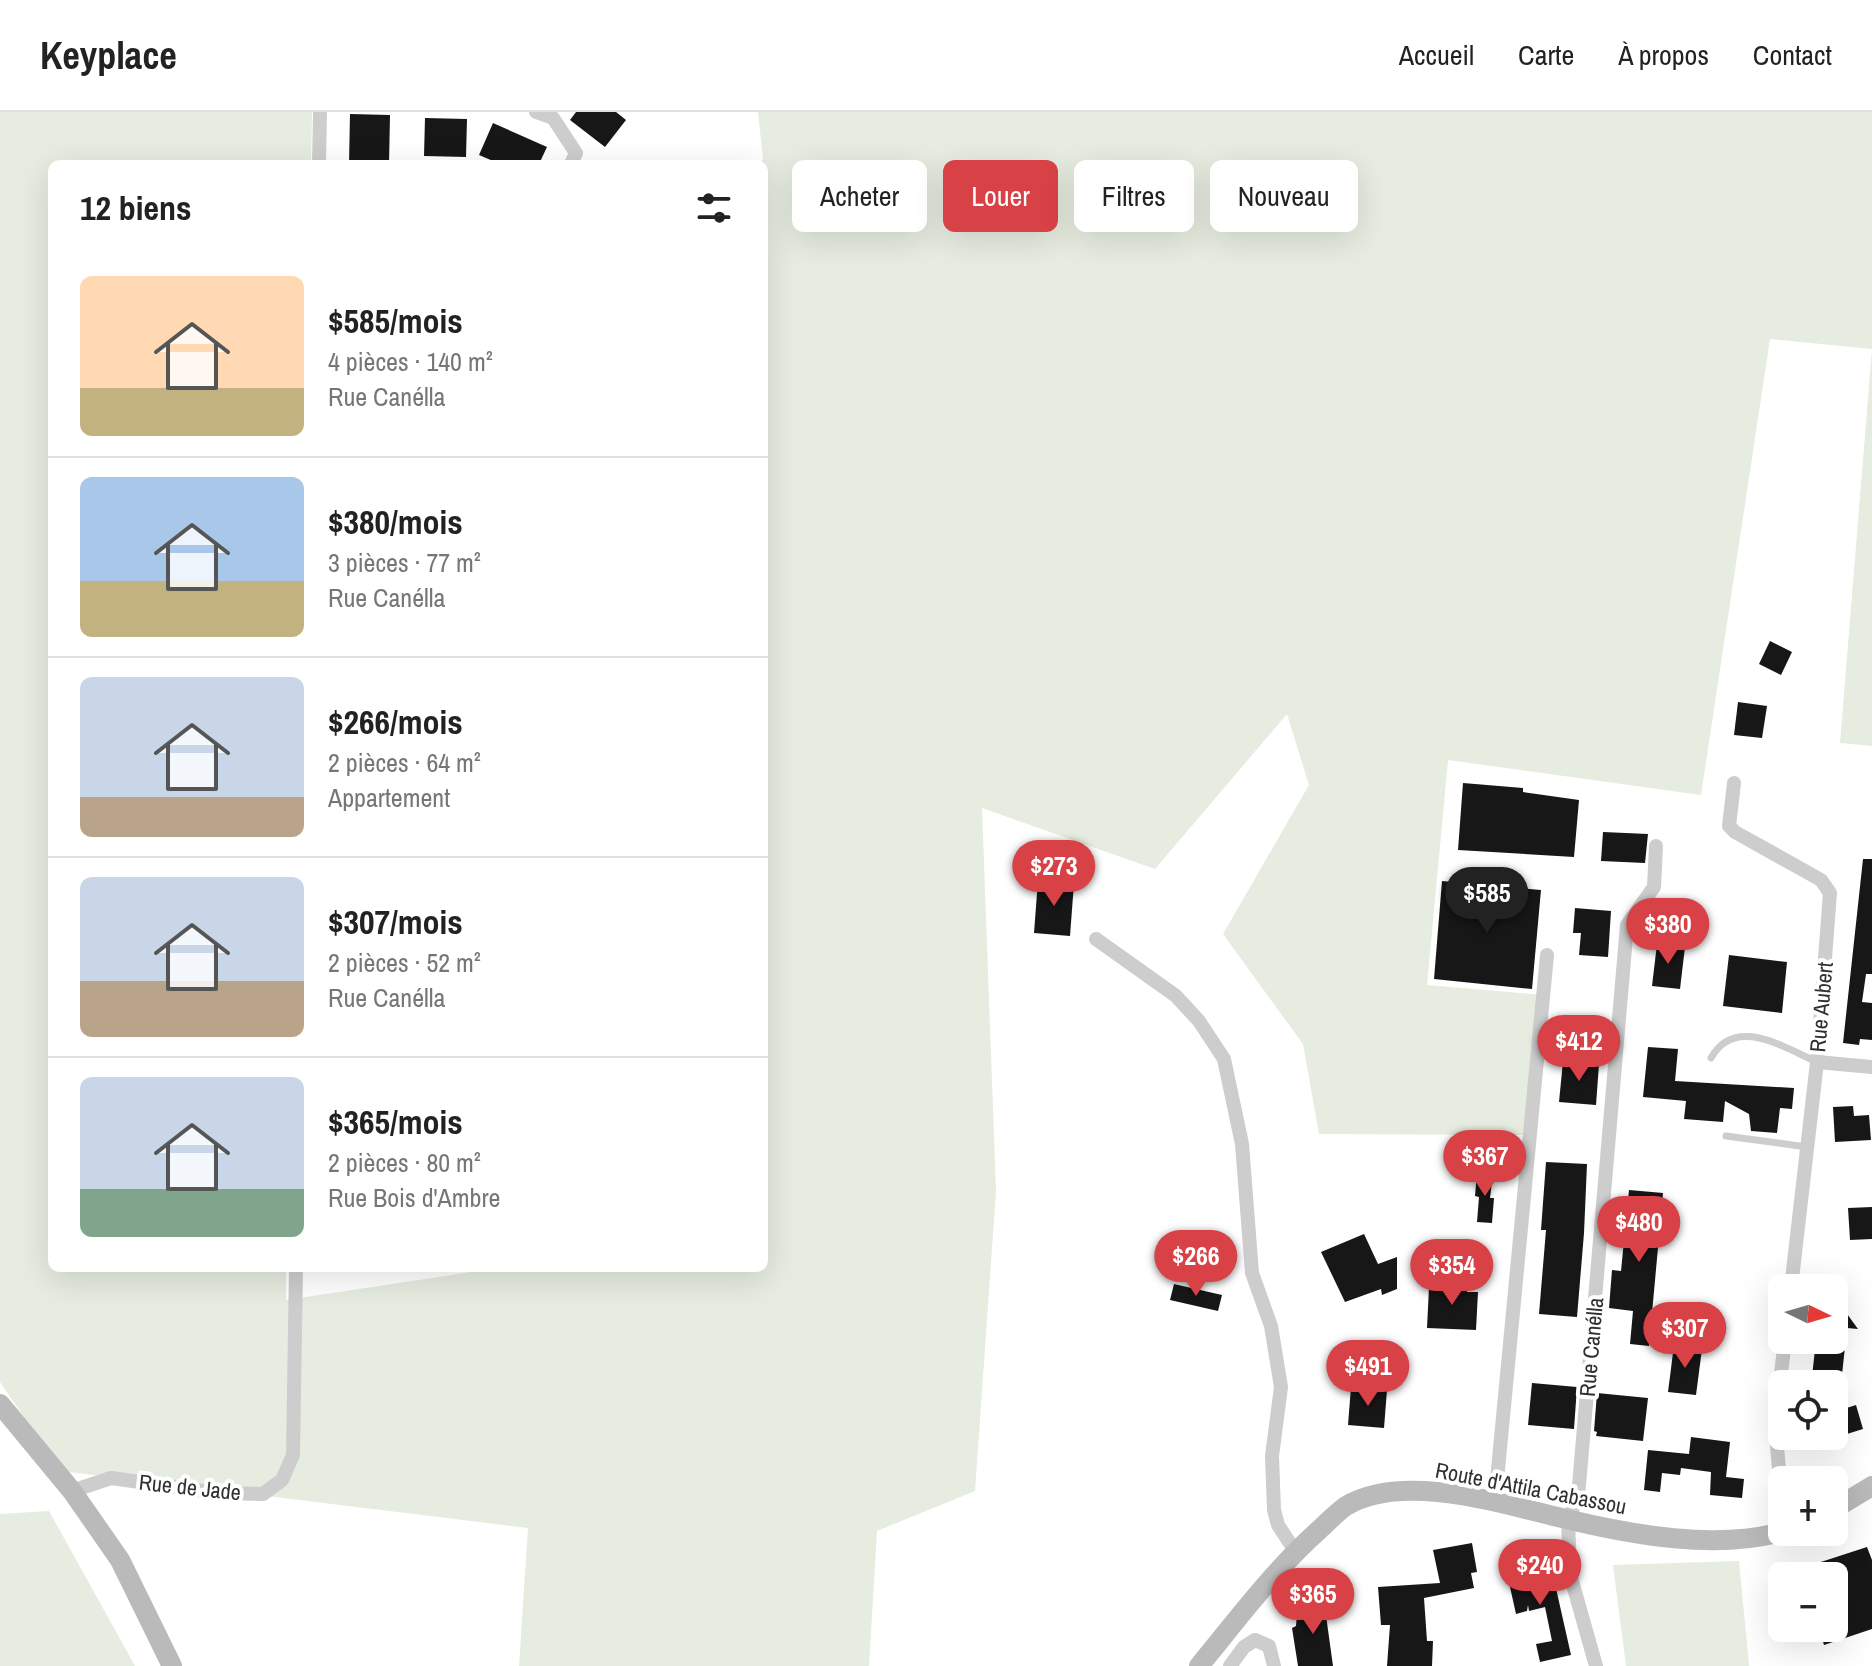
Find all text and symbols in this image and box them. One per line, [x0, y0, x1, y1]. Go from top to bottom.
text: Keyplace [40, 30, 177, 81]
text: Accueil [1399, 36, 1474, 74]
text: Carte [1518, 36, 1574, 74]
text: À propos [1618, 36, 1709, 74]
text: Contact [1753, 36, 1832, 74]
chip: Acheter [792, 160, 927, 232]
chip: Louer [943, 160, 1058, 232]
chip: Filtres [1074, 160, 1194, 232]
chip: Nouveau [1210, 160, 1358, 232]
text: 12 biens [80, 185, 192, 231]
icon: filters [692, 186, 736, 230]
text: $585/mois [328, 298, 463, 344]
icon: home [144, 308, 240, 404]
text: 4 pièces · 140 m² [328, 344, 493, 379]
text: Rue Canélla [328, 379, 445, 414]
text: $380/mois [328, 499, 463, 545]
icon: home [144, 509, 240, 605]
text: 3 pièces · 77 m² [328, 545, 481, 580]
text: Rue Canélla [328, 580, 445, 615]
text: $266/mois [328, 699, 463, 745]
icon: home [144, 709, 240, 805]
text: 2 pièces · 64 m² [328, 745, 481, 780]
text: Appartement [328, 780, 450, 815]
pin: $273 [1007, 840, 1101, 908]
text: $273 [1030, 848, 1078, 883]
pin: $585 [1440, 867, 1534, 935]
text: $585 [1463, 875, 1511, 910]
pin: $380 [1621, 898, 1715, 966]
text: $307/mois [328, 899, 463, 945]
text: $380 [1644, 906, 1692, 941]
icon: home [144, 909, 240, 1005]
text: 2 pièces · 52 m² [328, 945, 481, 980]
street label: Rue Aubert [1802, 961, 1840, 1053]
text: Rue Canélla [328, 980, 445, 1015]
pin: $412 [1532, 1015, 1626, 1083]
text: $412 [1555, 1023, 1603, 1058]
text: $365/mois [328, 1099, 463, 1145]
icon: home [144, 1109, 240, 1205]
pin: $367 [1438, 1130, 1532, 1198]
text: $367 [1461, 1138, 1509, 1173]
text: 2 pièces · 80 m² [328, 1145, 481, 1180]
text: Rue Bois d'Ambre [328, 1180, 500, 1215]
pin: $480 [1592, 1196, 1686, 1264]
text: $480 [1615, 1204, 1663, 1239]
pin: $266 [1149, 1230, 1243, 1298]
text: $266 [1172, 1238, 1220, 1273]
pin: $354 [1405, 1239, 1499, 1307]
text: $354 [1428, 1247, 1476, 1282]
north arrow [1768, 1274, 1848, 1354]
map controls [1768, 1274, 1848, 1642]
street label: Rue Canélla [1572, 1296, 1610, 1398]
pin: $307 [1638, 1302, 1732, 1370]
text: $307 [1661, 1310, 1709, 1345]
pin: $491 [1321, 1340, 1415, 1408]
text: $491 [1344, 1348, 1392, 1383]
button: locate [1768, 1370, 1848, 1450]
street label: Route d'Attila Cabassou [1433, 1455, 1629, 1521]
button: + [1768, 1466, 1848, 1546]
street label: Rue de Jade [138, 1467, 242, 1507]
pin: $240 [1493, 1539, 1587, 1607]
text: $240 [1516, 1547, 1564, 1582]
button: − [1768, 1562, 1848, 1642]
pin: $365 [1266, 1568, 1360, 1636]
text: $365 [1289, 1576, 1337, 1611]

